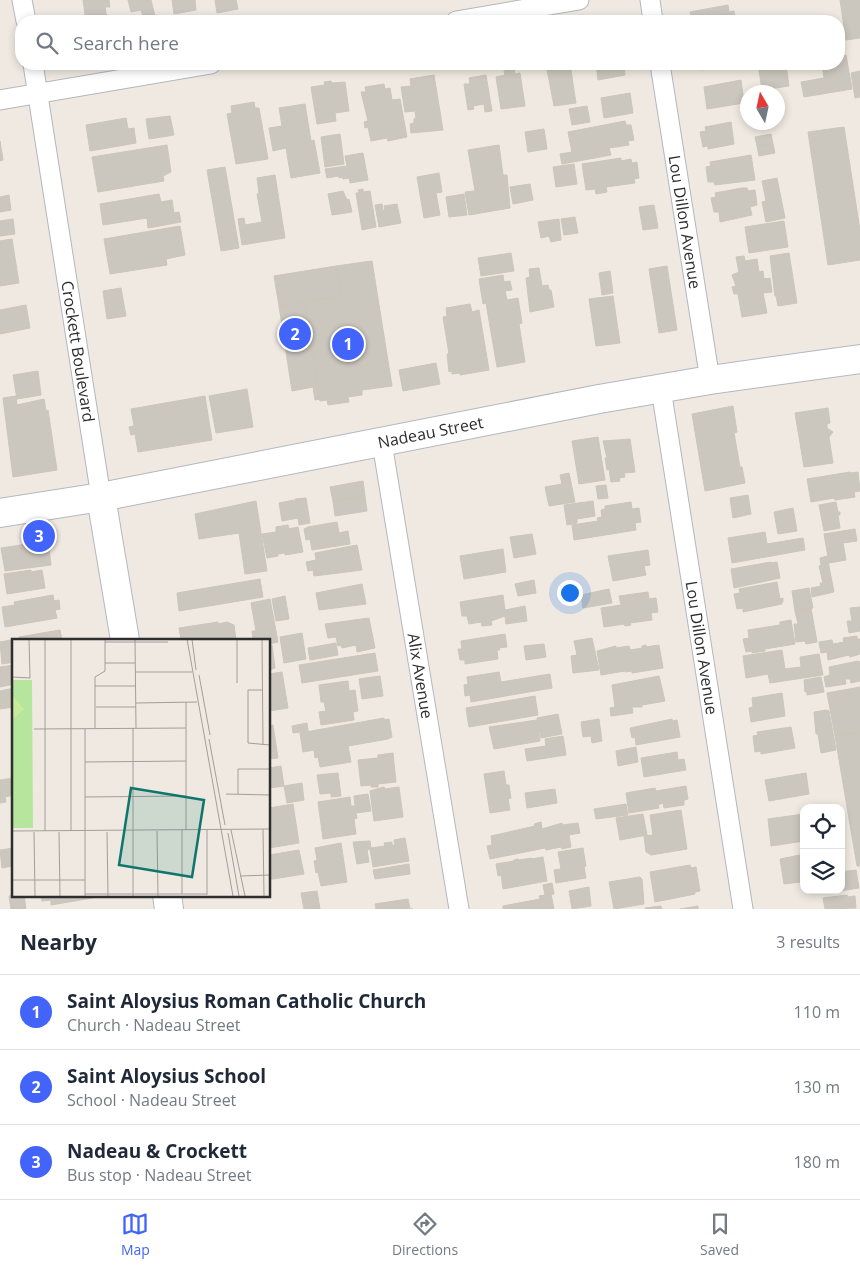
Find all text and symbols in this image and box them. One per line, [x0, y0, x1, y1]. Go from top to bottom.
search box [15, 15, 845, 70]
icon: search [33, 29, 61, 57]
text: Search here [73, 30, 179, 56]
north arrow [740, 85, 785, 130]
street label: Lou Dillon Avenue [664, 154, 706, 290]
street label: Crockett Boulevard [56, 279, 100, 424]
pin: 2 [279, 315, 311, 353]
pin: 1 [332, 325, 364, 363]
street label: Nadeau Street [376, 411, 485, 453]
pin: 3 [23, 517, 55, 555]
street label: Lou Dillon Avenue [680, 579, 723, 716]
your location [557, 580, 583, 606]
street label: Alix Avenue [403, 631, 438, 720]
inset map [12, 639, 270, 896]
map controls [800, 804, 845, 894]
button: locate [800, 804, 845, 849]
button: layers [800, 849, 845, 894]
text: Nearby [20, 928, 97, 956]
text: 3 results [776, 931, 840, 953]
text: Saint Aloysius Roman Catholic Church [67, 988, 426, 1014]
text: 1 [31, 1001, 41, 1023]
text: 110 m [794, 1001, 840, 1023]
text: Church · Nadeau Street [67, 1014, 241, 1036]
text: Saint Aloysius School [67, 1063, 266, 1089]
text: 2 [31, 1076, 41, 1098]
text: 130 m [794, 1076, 840, 1098]
text: School · Nadeau Street [67, 1089, 236, 1111]
text: Nadeau & Crockett [67, 1138, 247, 1164]
text: 3 [31, 1151, 41, 1173]
text: 180 m [794, 1151, 840, 1173]
text: Bus stop · Nadeau Street [67, 1164, 251, 1186]
tab: Map [121, 1210, 150, 1259]
tab: Directions [392, 1210, 458, 1259]
tab: Saved [700, 1210, 739, 1259]

